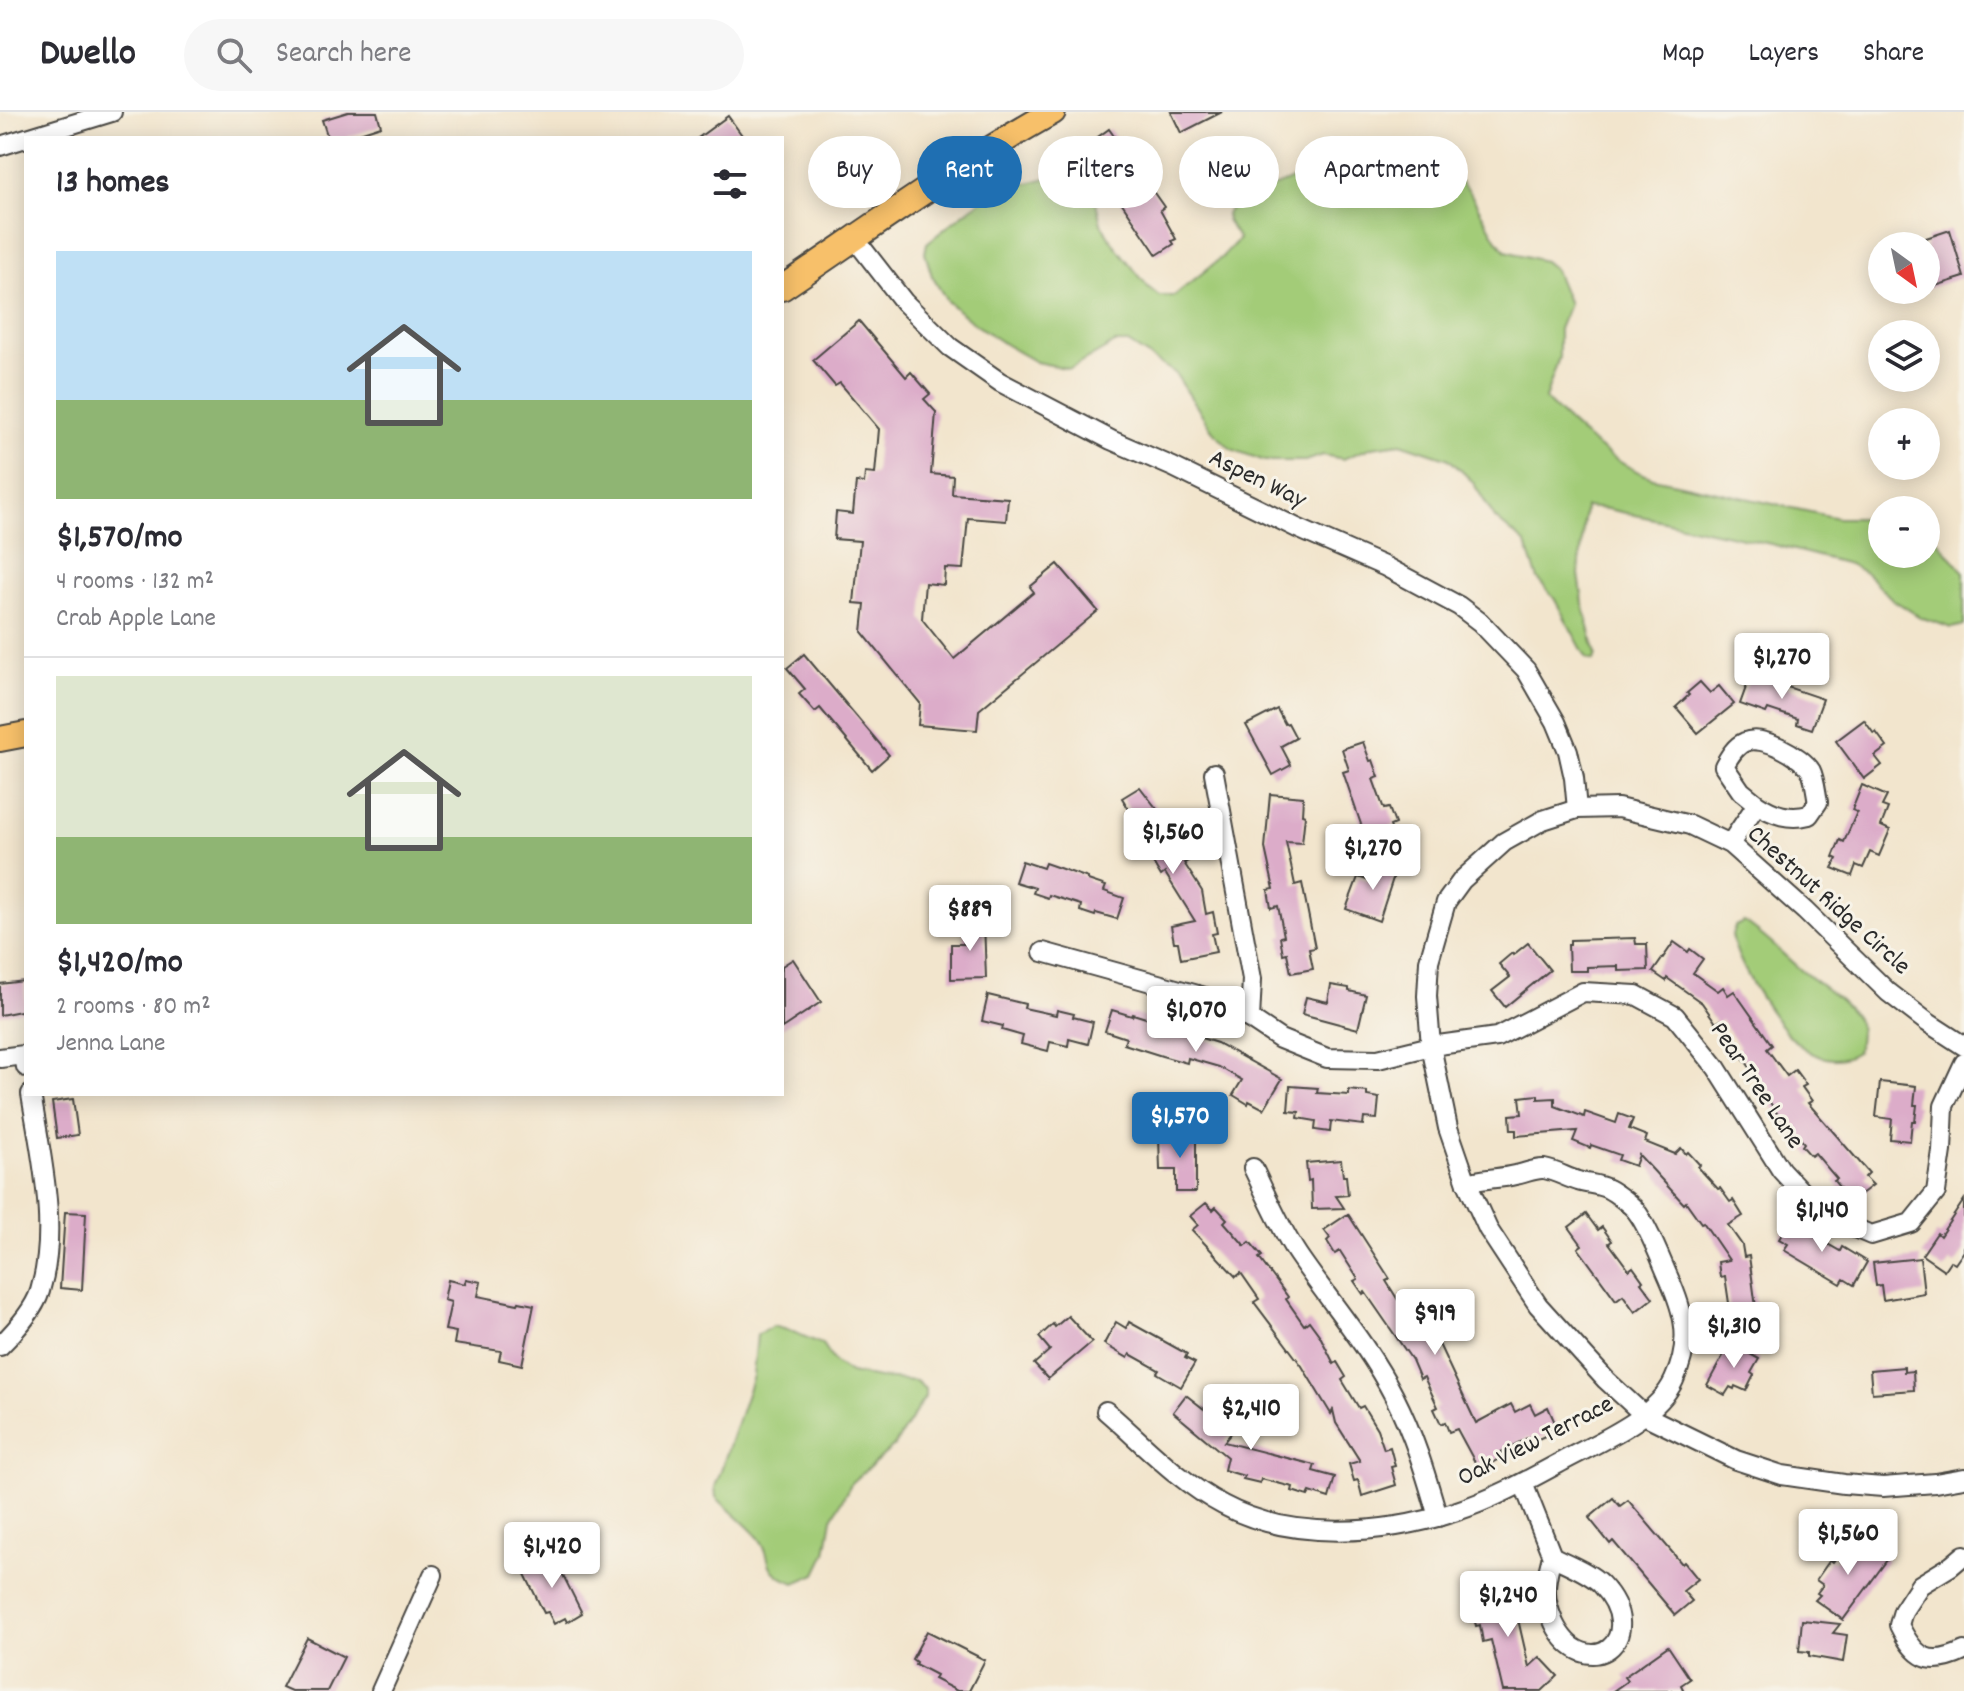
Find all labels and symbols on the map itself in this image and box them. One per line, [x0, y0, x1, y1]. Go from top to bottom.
north arrow [1868, 232, 1940, 304]
street label: Aspen Way [1202, 441, 1312, 520]
pin: $1,270 [1717, 633, 1847, 701]
pin: $1,560 [1108, 808, 1238, 876]
street label: Chestnut Ridge Circle [1738, 817, 1918, 985]
pin: $1,270 [1308, 824, 1438, 892]
pin: $889 [923, 885, 1017, 953]
pin: $1,070 [1131, 986, 1261, 1054]
street label: Pear Tree Lane [1700, 1015, 1812, 1157]
pin: $1,570 [1115, 1092, 1245, 1160]
pin: $1,140 [1757, 1186, 1887, 1254]
pin: $919 [1388, 1289, 1482, 1357]
pin: $1,310 [1669, 1302, 1799, 1370]
pin: $2,410 [1186, 1384, 1316, 1452]
street label: Oak View Terrace [1452, 1387, 1620, 1497]
pin: $1,560 [1783, 1509, 1913, 1577]
pin: $1,420 [487, 1522, 617, 1590]
pin: $1,240 [1443, 1571, 1573, 1639]

